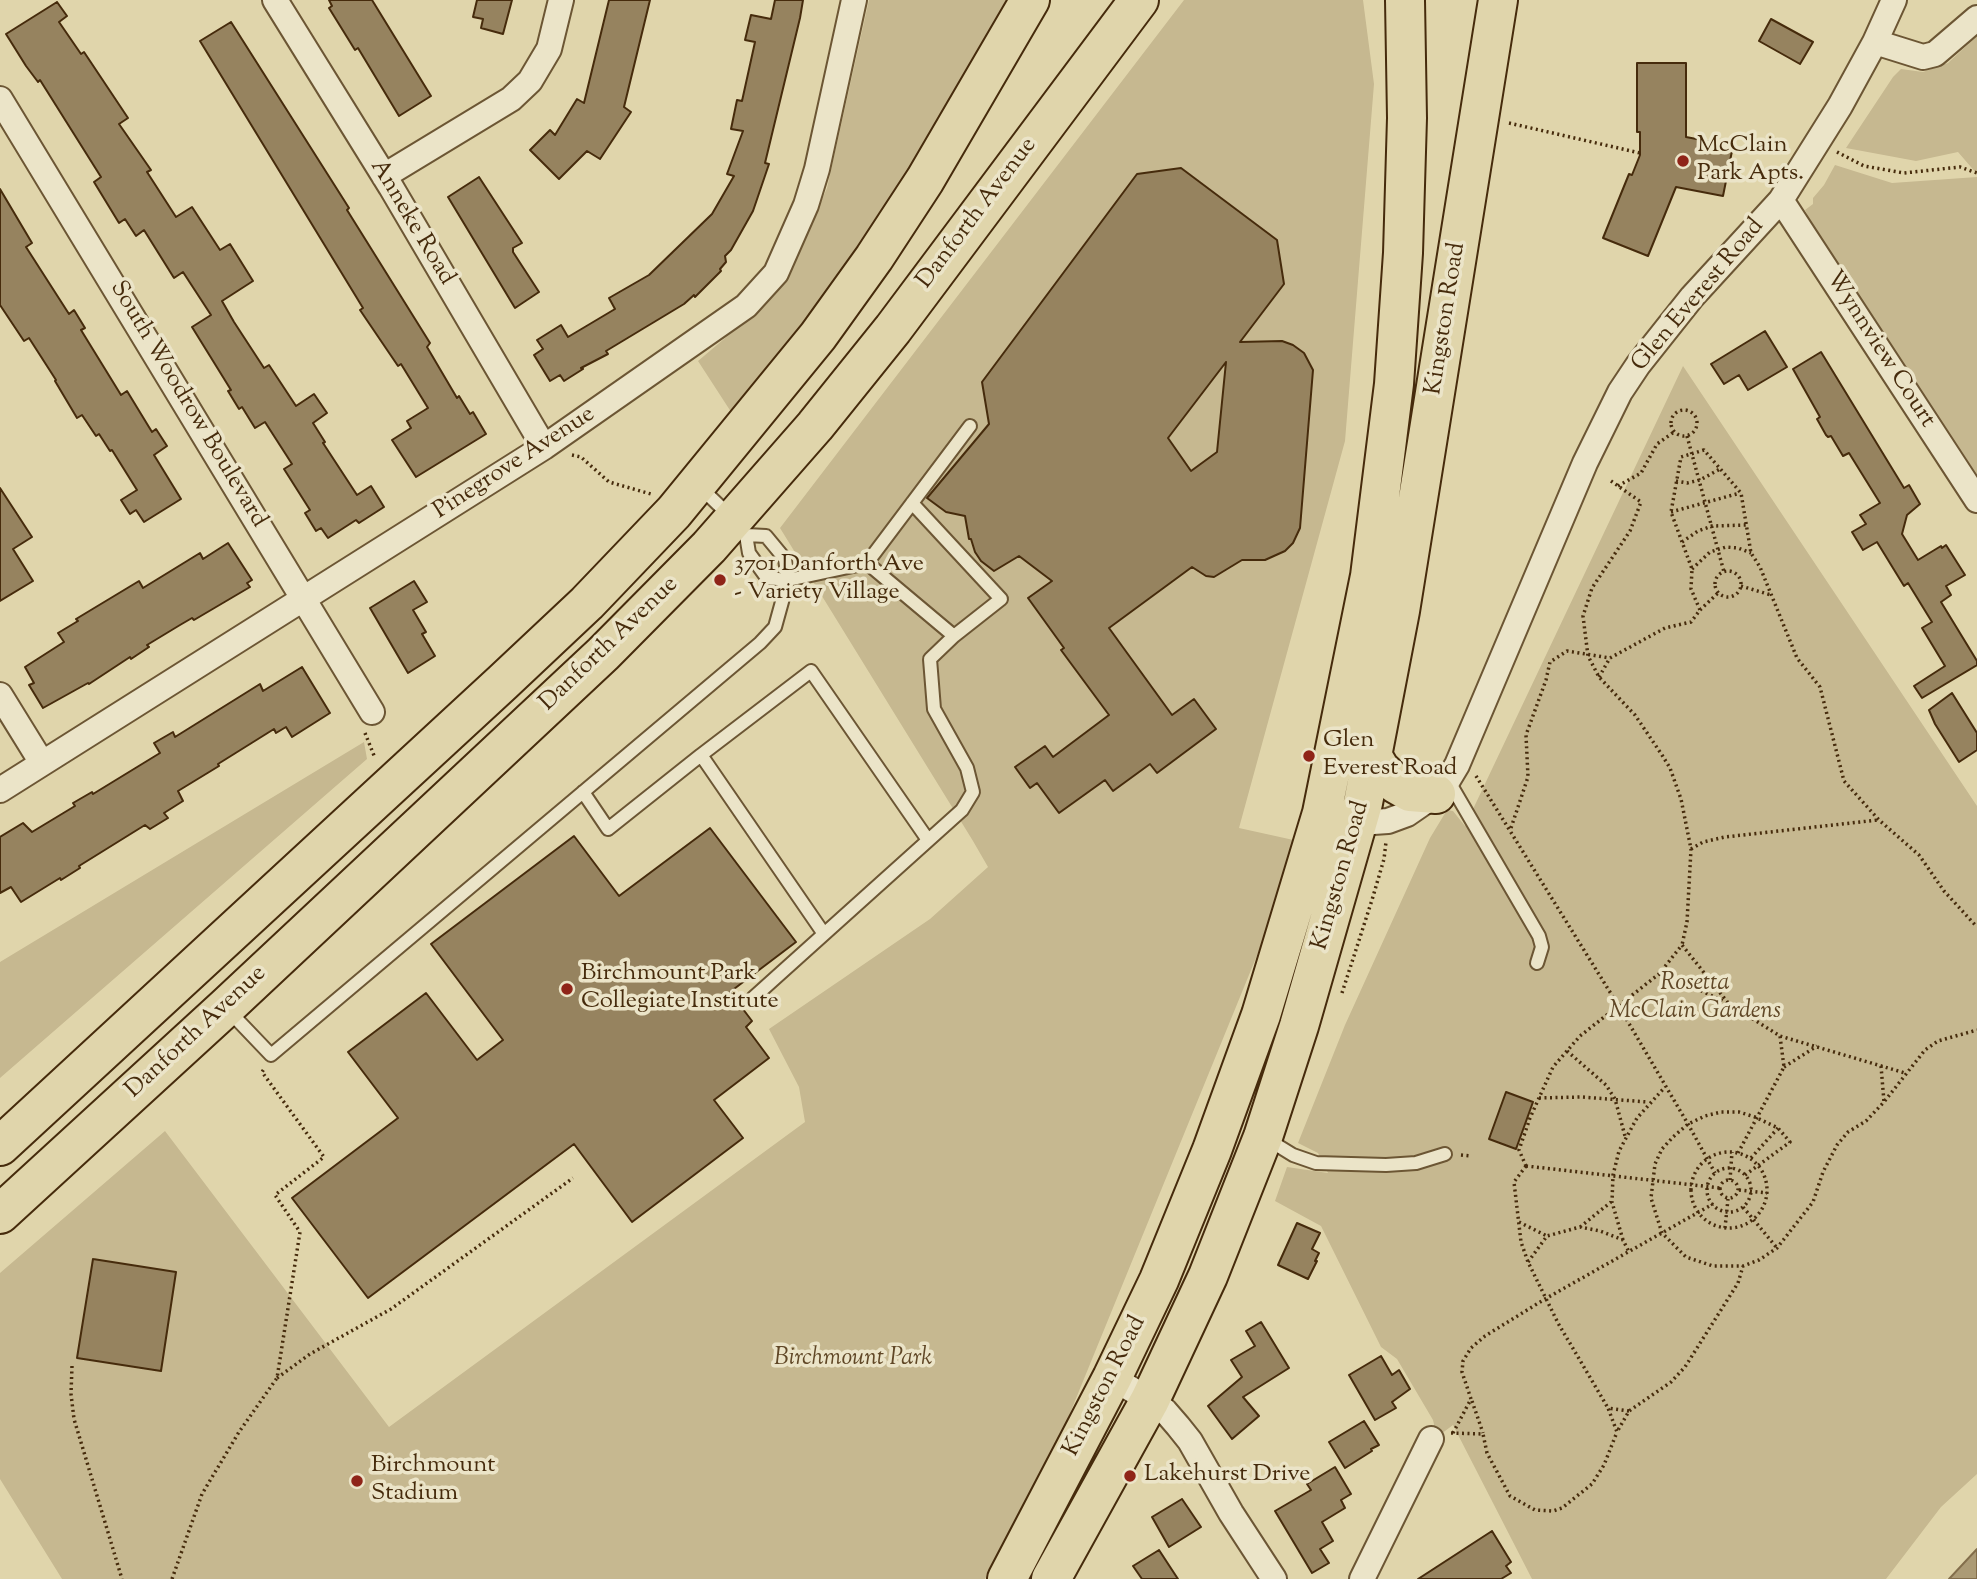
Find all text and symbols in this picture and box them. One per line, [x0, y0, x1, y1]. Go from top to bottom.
street label: Danforth Avenue [912, 133, 1044, 295]
place label: McClain Park Apts. [1697, 133, 1804, 189]
marker: McClain Park Apts. [1675, 153, 1691, 169]
street label: Anneke Road [362, 155, 460, 291]
street label: Glen Everest Road [1627, 214, 1771, 378]
street label: Kingston Road [1421, 241, 1473, 397]
street label: Wynnview Court [1818, 266, 1940, 434]
street label: South Woodrow Boulevard [102, 277, 272, 533]
street label: Pinegrove Avenue [429, 401, 601, 527]
place label: 3701 Danforth Ave - Variety Village [734, 552, 924, 608]
street label: Danforth Avenue [535, 572, 685, 718]
marker: 3701 Danforth Ave - Variety Village [712, 572, 728, 588]
place label: Glen Everest Road [1323, 728, 1457, 784]
marker: Glen Everest Road [1301, 748, 1317, 764]
street label: Kingston Road [1307, 798, 1377, 954]
street label: Danforth Avenue [121, 960, 273, 1106]
place label: Birchmount Park Collegiate Institute [581, 961, 779, 1017]
park label: Rosetta McClain Gardens [1609, 971, 1781, 1027]
marker: Birchmount Park Collegiate Institute [559, 981, 575, 997]
street label: Kingston Road [1058, 1312, 1154, 1462]
park label: Birchmount Park [774, 1346, 932, 1374]
place label: Birchmount Stadium [371, 1453, 495, 1509]
place label: Lakehurst Drive [1144, 1462, 1310, 1490]
marker: Lakehurst Drive [1122, 1468, 1138, 1484]
marker: Birchmount Stadium [349, 1473, 365, 1489]

